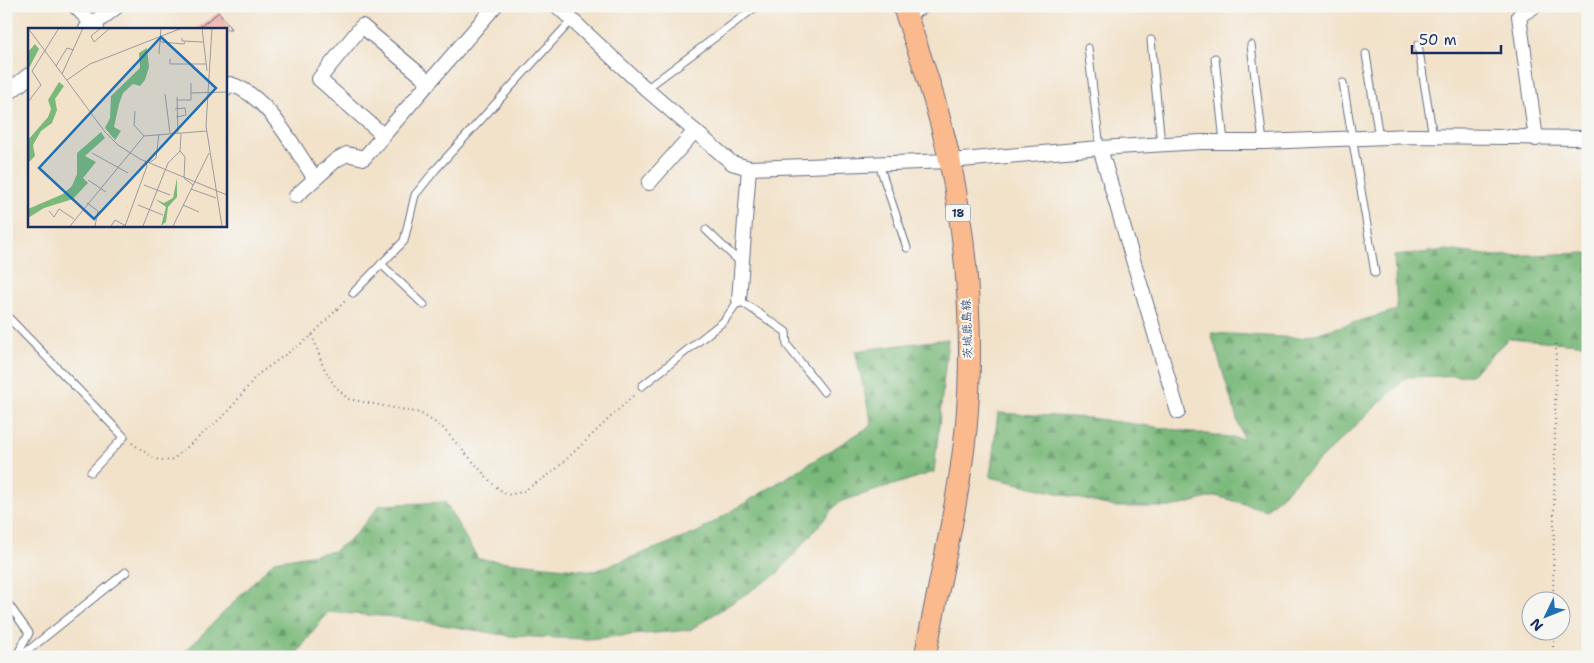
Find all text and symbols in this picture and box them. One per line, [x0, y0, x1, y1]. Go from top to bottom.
scale bar [1412, 22, 1500, 54]
inset map [28, 28, 226, 226]
text: 50 m [1419, 30, 1457, 50]
road number: 18 [946, 204, 970, 222]
street label: 茨城鹿島線 [958, 299, 976, 359]
north arrow [1522, 590, 1572, 640]
text: N [1526, 615, 1547, 635]

